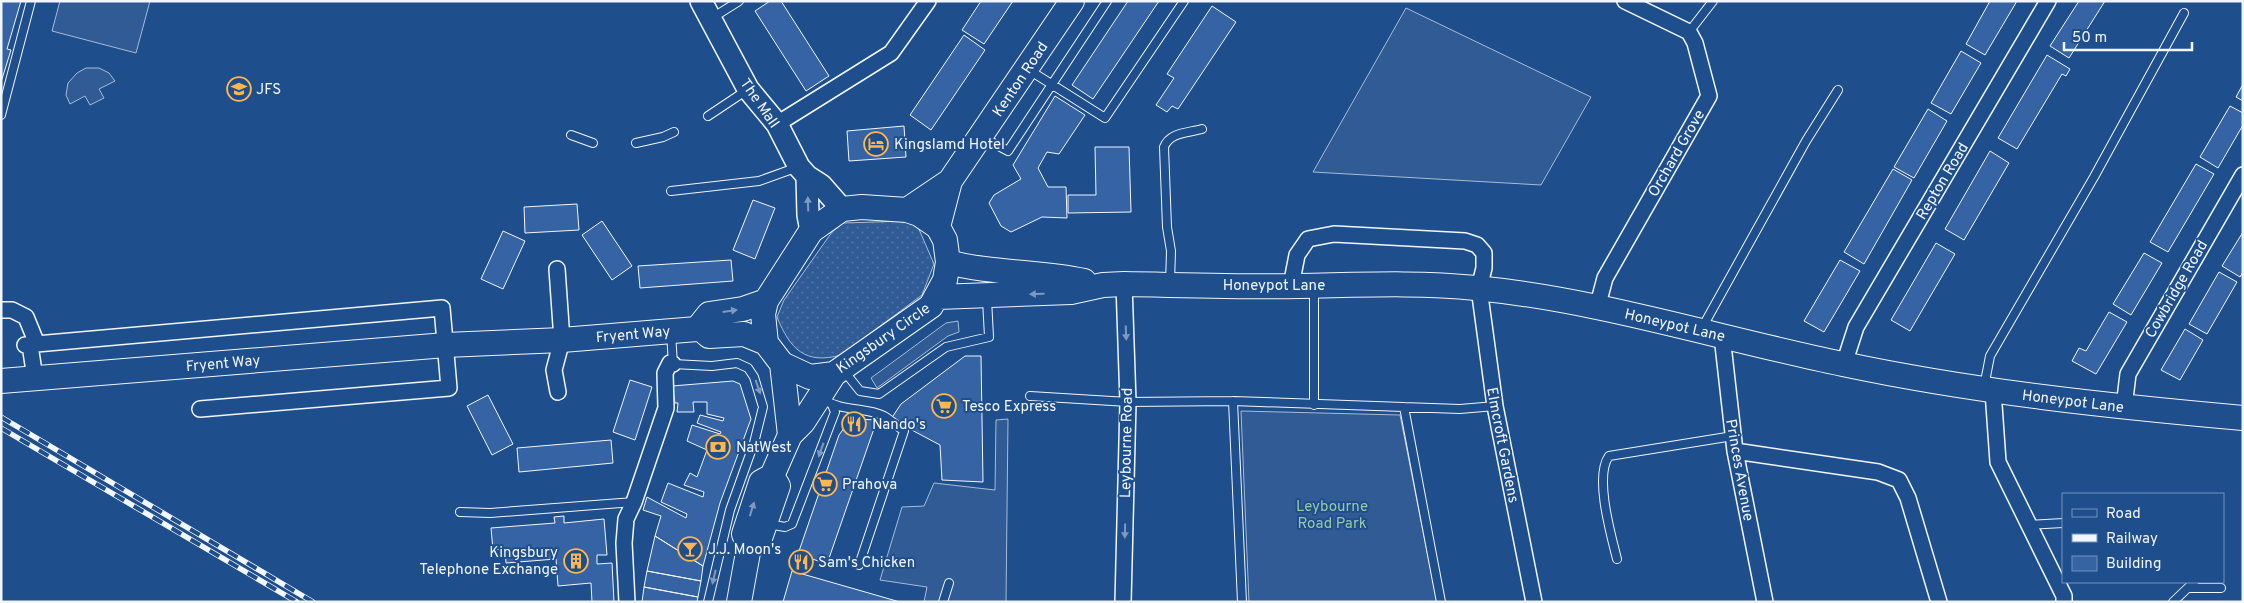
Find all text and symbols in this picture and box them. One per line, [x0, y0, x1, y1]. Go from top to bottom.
scale bar [2064, 20, 2192, 52]
text: 50 m [2072, 29, 2107, 48]
street label: Kenton Road [989, 39, 1053, 121]
street label: The Mall [735, 75, 783, 132]
school or university icon: JFS [226, 76, 252, 102]
place label: JFS [256, 81, 281, 100]
street label: Orchard Grove [1645, 107, 1710, 201]
hotel icon: Kingslamd Hotel [863, 131, 889, 157]
place label: Kingslamd Hotel [894, 136, 1005, 155]
street label: Repton Road [1913, 140, 1974, 224]
one-way arrow [803, 196, 811, 212]
street label: Cowbridge Road [2142, 237, 2213, 342]
street label: Honeypot Lane [1223, 277, 1325, 296]
one-way arrow [1029, 290, 1045, 298]
street label: Kingsbury Circle [833, 300, 935, 379]
street label: Honeypot Lane [1622, 306, 1727, 347]
one-way arrow [722, 307, 738, 315]
street label: Fryent Way [595, 323, 671, 348]
one-way arrow [1122, 325, 1130, 341]
street label: Fryent Way [185, 352, 261, 377]
one-way arrow [755, 380, 762, 395]
street label: Elmcroft Gardens [1481, 386, 1522, 505]
street label: Honeypot Lane [2021, 387, 2125, 418]
street label: Leybourne Road [1117, 388, 1138, 498]
supermarket icon: Tesco Express [931, 393, 957, 419]
place label: Tesco Express [962, 398, 1056, 417]
restaurant icon: Nando's [841, 411, 867, 437]
place label: Nando's [872, 416, 926, 435]
street label: Princes Avenue [1720, 418, 1757, 523]
bank icon: NatWest [705, 434, 731, 460]
place label: NatWest [736, 439, 792, 458]
one-way arrow [817, 443, 825, 458]
supermarket icon: Prahova [812, 471, 838, 497]
place label: Prahova [842, 476, 897, 495]
legend [2062, 493, 2224, 583]
park label: Leybourne Road Park [1296, 498, 1368, 534]
one-way arrow [749, 501, 757, 516]
text: Road [2106, 505, 2141, 524]
one-way arrow [1121, 523, 1129, 539]
text: Railway [2106, 530, 2158, 549]
bar icon: J.J. Moon's [677, 536, 703, 562]
place label: J.J. Moon's [708, 541, 781, 560]
place label: Kingsbury Telephone Exchange [419, 544, 558, 580]
building icon: Kingsbury Telephone Exchange [563, 548, 589, 574]
restaurant icon: Sam's Chicken [788, 549, 814, 575]
place label: Sam's Chicken [818, 554, 915, 573]
text: Building [2106, 555, 2161, 574]
one-way arrow [710, 570, 718, 585]

